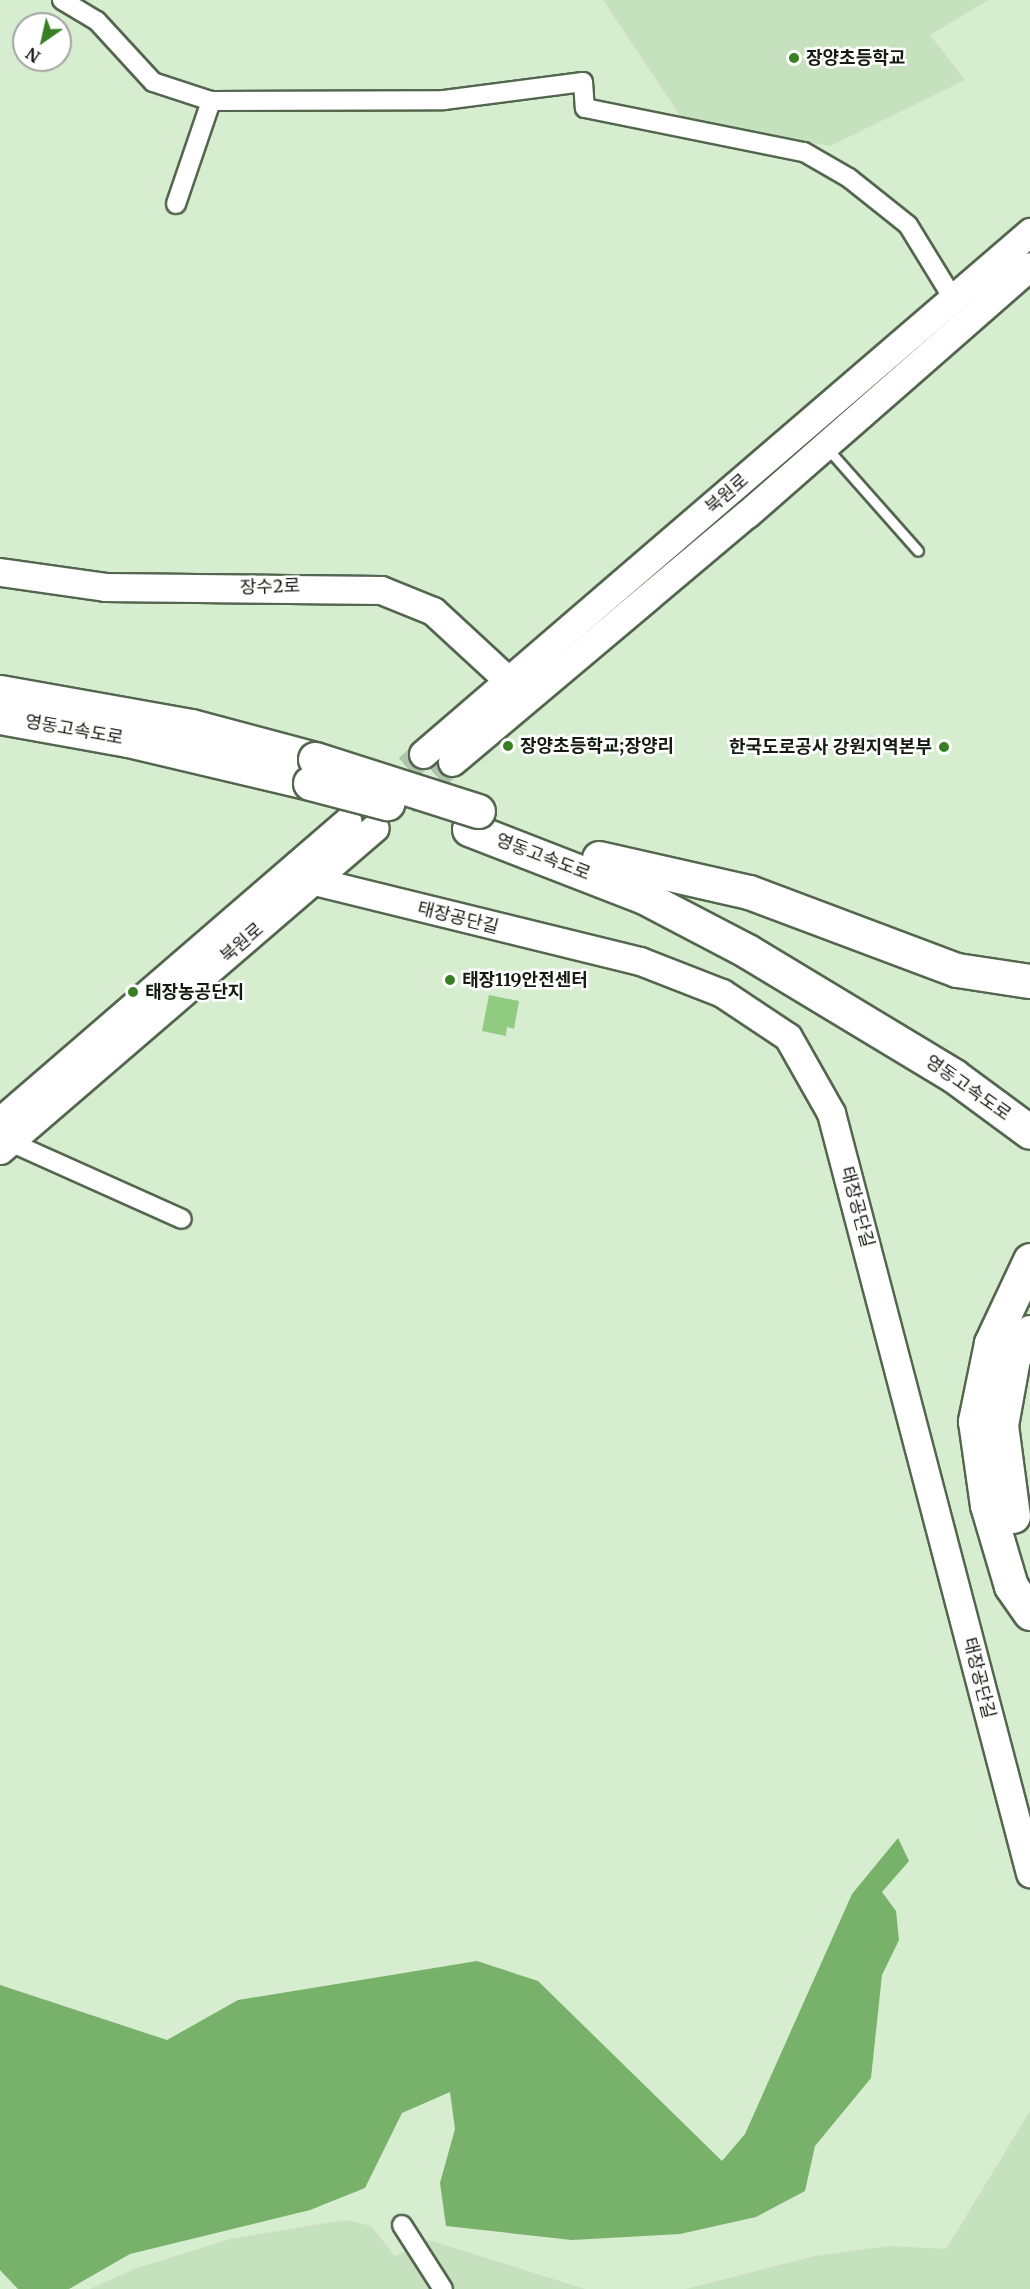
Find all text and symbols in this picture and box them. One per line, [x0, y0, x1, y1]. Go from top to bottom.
north arrow [12, 12, 72, 72]
text: N [22, 43, 44, 67]
place label: 장양초등학교 [806, 47, 905, 69]
marker: 장양초등학교 [787, 51, 801, 65]
street label: 북원로 [701, 470, 753, 518]
street label: 장수2로 [239, 575, 301, 599]
street label: 영동고속도로 [23, 711, 125, 749]
place label: 장양초등학교;장양리 [520, 735, 674, 757]
place label: 한국도로공사 강원지역본부 [729, 736, 932, 758]
marker: 장양초등학교;장양리 [501, 739, 515, 753]
marker: 한국도로공사 강원지역본부 [937, 740, 951, 754]
street label: 영동고속도로 [493, 829, 593, 885]
street label: 태장공단길 [415, 898, 501, 938]
street label: 북원로 [216, 919, 268, 967]
place label: 태장119안전센터 [462, 969, 588, 991]
marker: 태장119안전센터 [443, 973, 457, 987]
place label: 태장농공단지 [145, 981, 244, 1003]
marker: 태장농공단지 [126, 985, 140, 999]
street label: 영동고속도로 [921, 1051, 1015, 1125]
street label: 태장공단길 [836, 1164, 878, 1250]
street label: 태장공단길 [959, 1635, 999, 1721]

